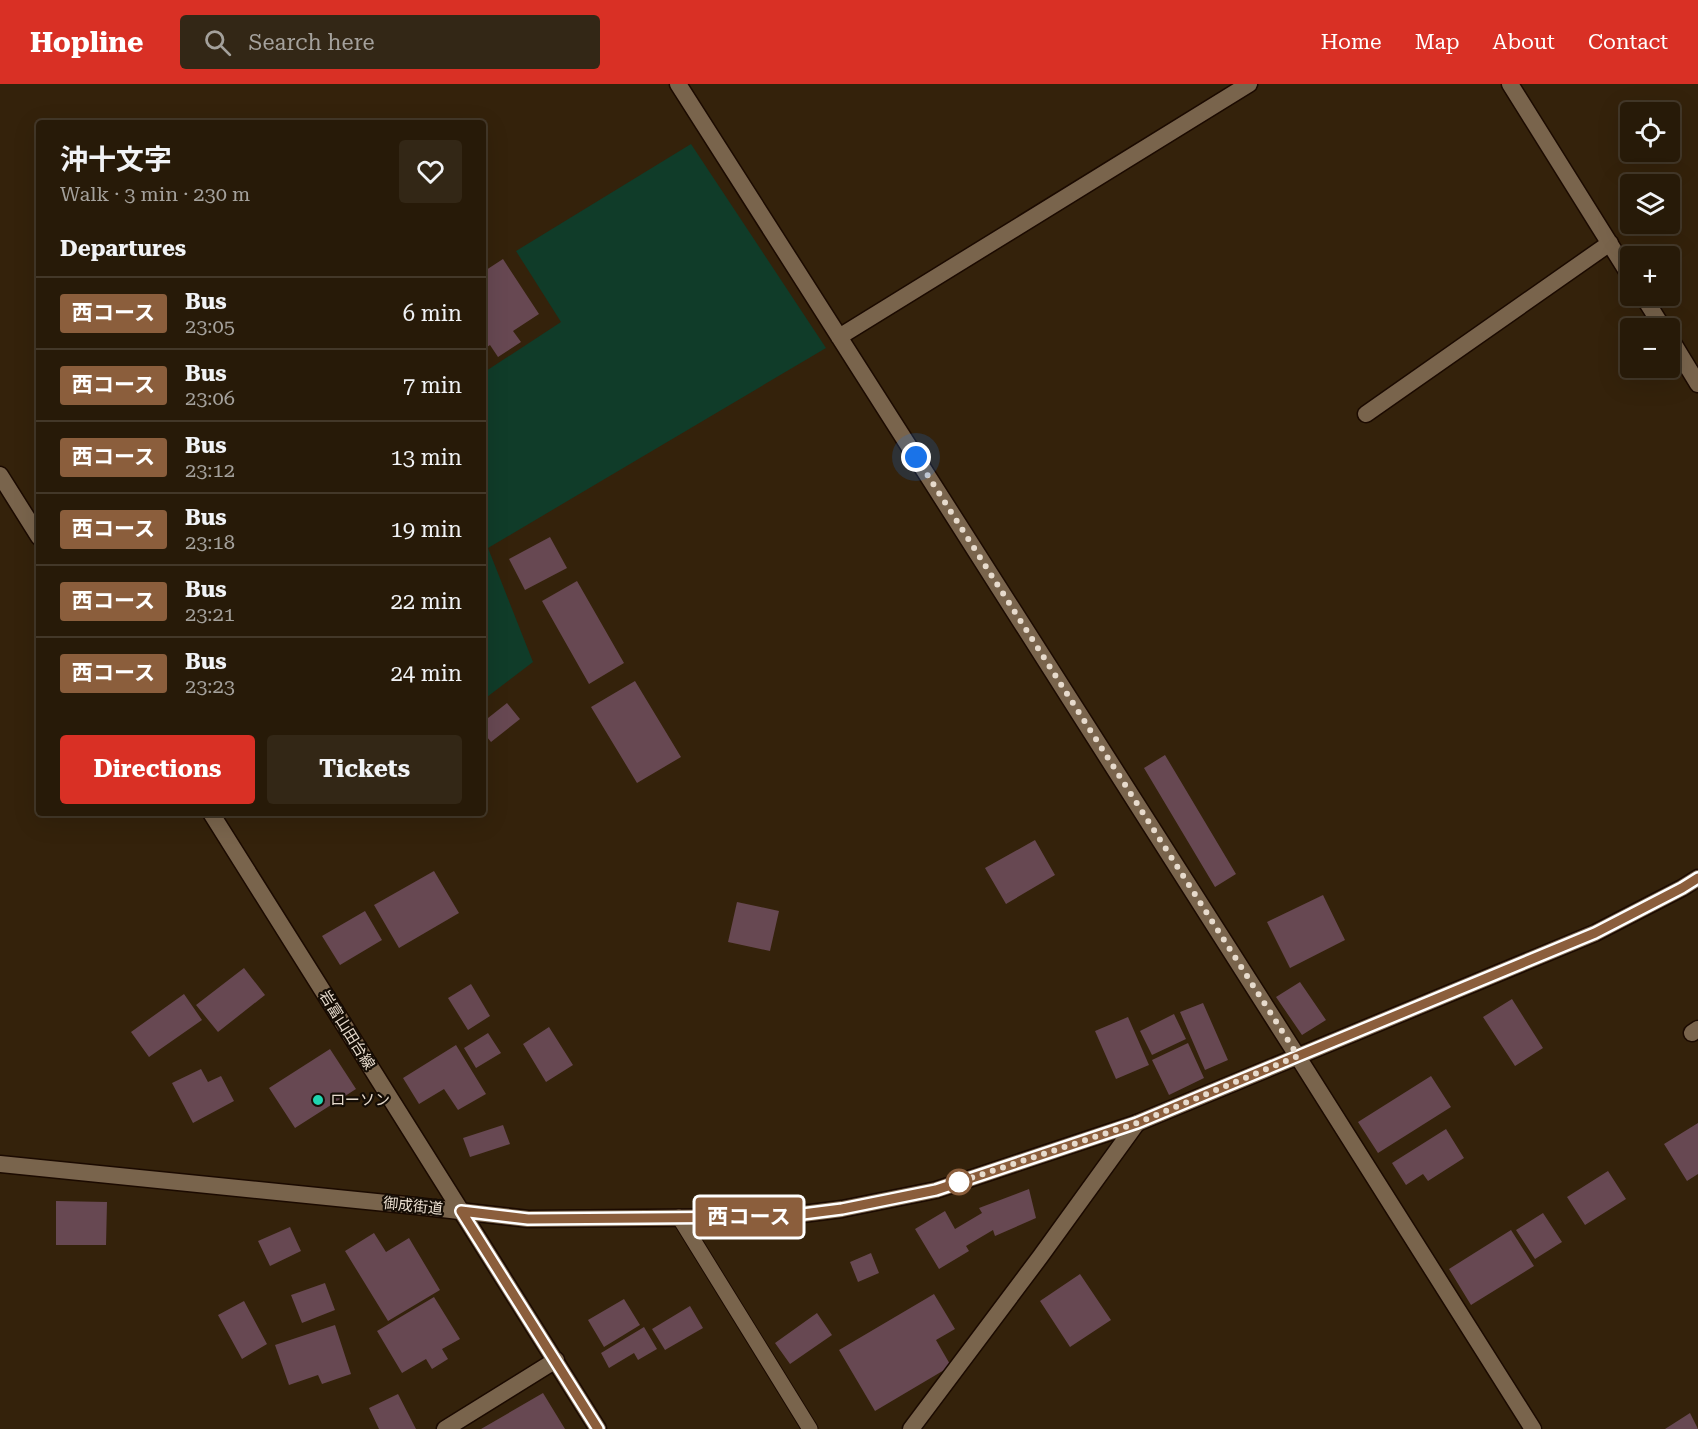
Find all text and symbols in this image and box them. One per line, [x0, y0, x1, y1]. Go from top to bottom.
search box [180, 15, 600, 69]
text: Hopline [30, 26, 144, 59]
icon: search [201, 26, 234, 59]
text: Search here [249, 30, 375, 55]
text: Home [1321, 30, 1382, 54]
text: Map [1415, 30, 1460, 54]
text: About [1493, 30, 1555, 54]
text: Contact [1588, 30, 1668, 54]
map controls [1620, 102, 1680, 378]
button: locate [1620, 102, 1680, 162]
button: heart [399, 140, 462, 203]
text: 沖十文字 [60, 143, 172, 176]
button: layers [1620, 174, 1680, 234]
text: Walk · 3 min · 230 m [60, 182, 250, 206]
text: Departures [60, 236, 186, 261]
button: + [1620, 246, 1680, 306]
text: Bus [185, 289, 227, 314]
text: 西コース [72, 301, 155, 325]
text: 6 min [403, 301, 462, 326]
text: 23:05 [185, 314, 235, 338]
button: − [1620, 318, 1680, 378]
text: Bus [185, 361, 227, 386]
text: 西コース [72, 373, 155, 397]
text: 7 min [403, 373, 462, 398]
text: 23:06 [185, 386, 235, 410]
text: Bus [185, 433, 227, 458]
your location [901, 442, 931, 472]
text: 西コース [72, 445, 155, 469]
text: 13 min [391, 445, 462, 470]
text: 23:12 [185, 458, 235, 482]
text: Bus [185, 505, 227, 530]
text: 西コース [72, 517, 155, 541]
text: 19 min [391, 517, 462, 542]
text: 23:18 [185, 530, 235, 554]
text: Bus [185, 577, 227, 602]
text: 西コース [72, 589, 155, 613]
text: 22 min [391, 589, 462, 614]
text: 23:21 [185, 602, 235, 626]
text: Bus [185, 649, 227, 674]
text: 西コース [72, 661, 155, 685]
text: 24 min [391, 661, 462, 686]
text: 23:23 [185, 674, 235, 698]
button: Directions [60, 735, 255, 804]
button: Tickets [267, 735, 462, 804]
street label: 岩富山田台線 [316, 987, 378, 1073]
place label: ローソン [330, 1091, 390, 1109]
marker: ローソン [311, 1093, 325, 1107]
unlabelled marker [946, 1169, 972, 1195]
street label: 御成街道 [382, 1194, 444, 1218]
line badge: 西コース [707, 1198, 791, 1236]
text: 西コース [708, 1205, 790, 1229]

